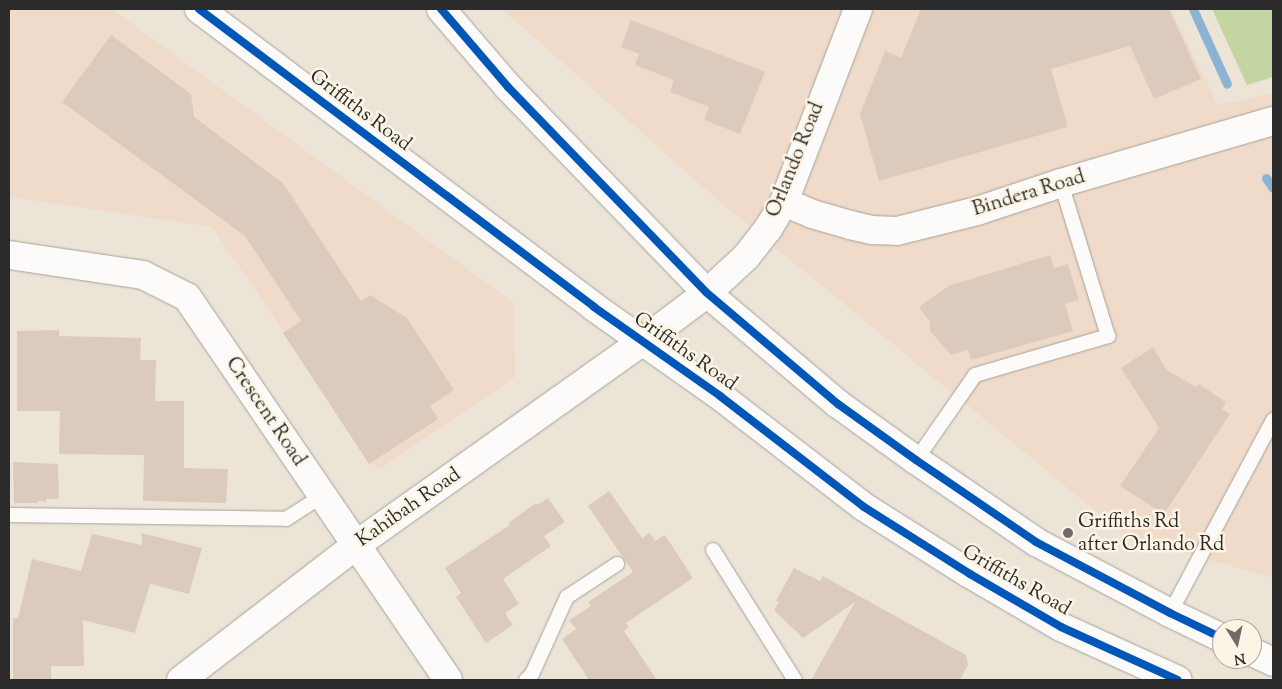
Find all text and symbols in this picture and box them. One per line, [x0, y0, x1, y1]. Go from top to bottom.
street label: Griffiths Road [304, 65, 416, 157]
street label: Orlando Road [762, 99, 830, 221]
street label: Bindera Road [970, 166, 1088, 222]
street label: Griffiths Road [628, 307, 742, 397]
street label: Crescent Road [220, 353, 310, 471]
street label: Kahibah Road [352, 463, 466, 553]
place label: Griffiths Rd after Orlando Rd [1078, 510, 1224, 557]
marker: Griffiths Rd after Orlando Rd [1062, 527, 1074, 539]
street label: Griffiths Road [957, 540, 1075, 622]
north arrow [1212, 619, 1262, 669]
text: N [1232, 647, 1247, 669]

